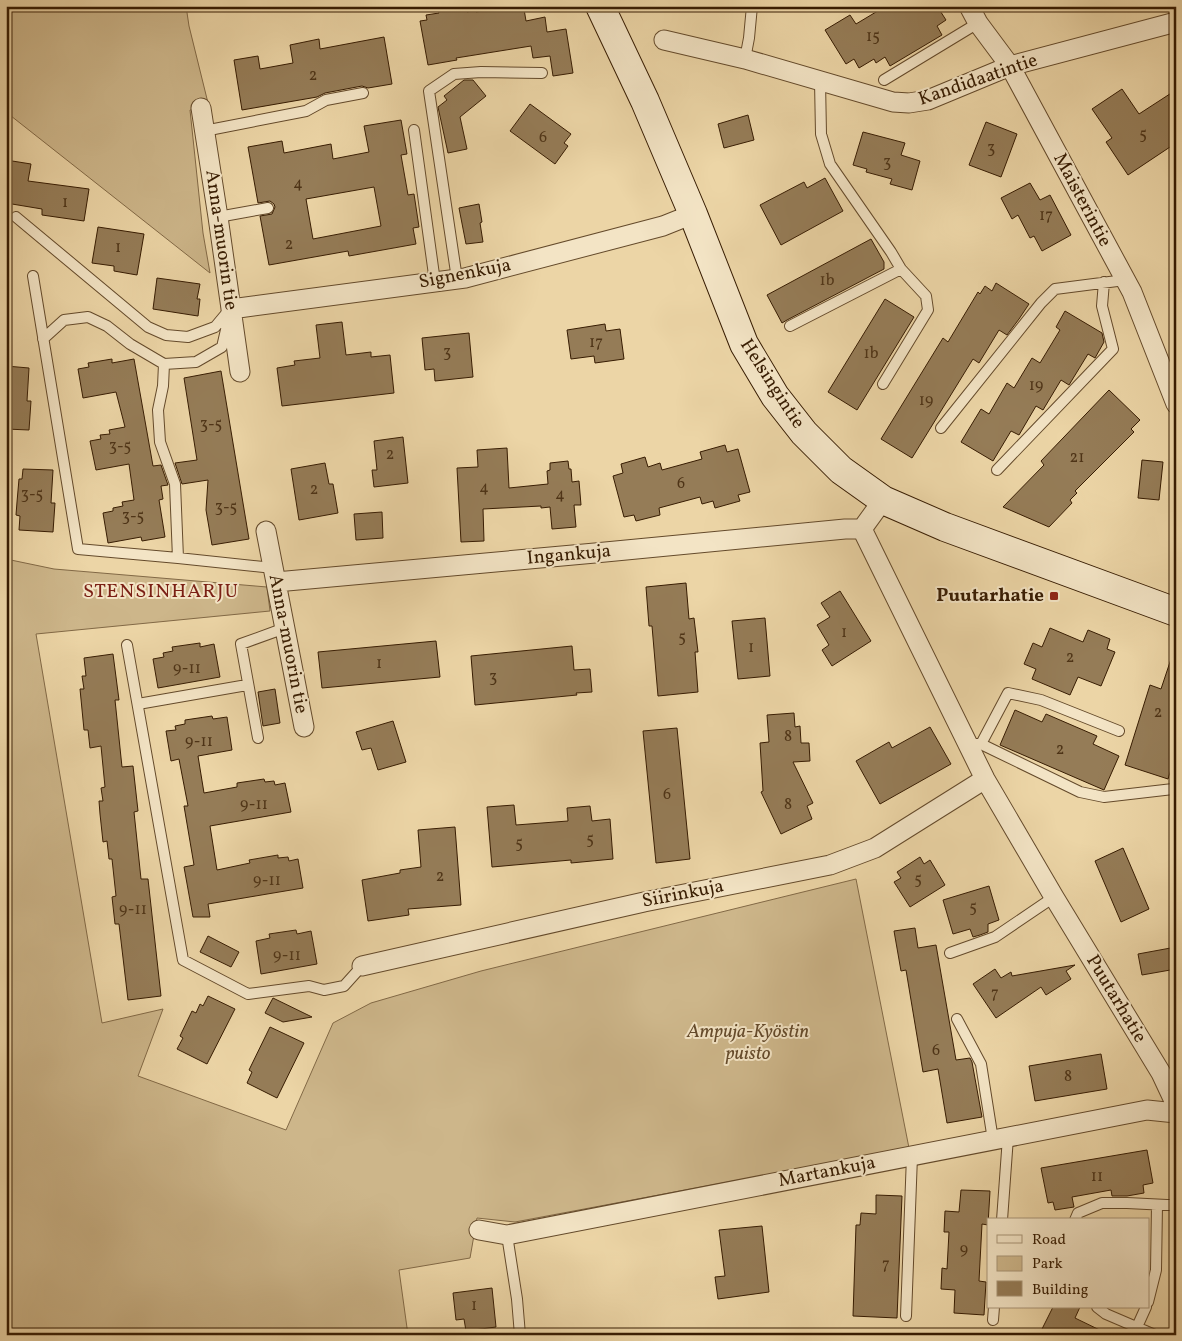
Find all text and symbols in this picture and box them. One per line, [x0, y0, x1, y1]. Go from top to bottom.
house number: 15 [866, 26, 880, 48]
street label: Kandidaatintie [915, 47, 1041, 113]
house number: 2 [309, 65, 317, 87]
house number: 5 [1139, 124, 1147, 146]
house number: 6 [539, 127, 547, 149]
house number: 3 [987, 138, 995, 160]
street label: Maisterintie [1046, 148, 1118, 252]
house number: 3 [883, 152, 891, 174]
street label: Anna-muorin tie [198, 168, 244, 312]
house number: 4 [293, 173, 303, 195]
house number: 1 [62, 192, 68, 214]
house number: 17 [1039, 205, 1053, 227]
house number: 2 [285, 234, 293, 256]
house number: 1 [115, 237, 121, 259]
street label: Signenkuja [417, 252, 513, 296]
house number: 1b [820, 270, 835, 292]
house number: 17 [589, 332, 603, 354]
street label: Helsingintie [733, 334, 811, 434]
house number: 3 [443, 342, 451, 364]
house number: 1b [864, 343, 879, 365]
house number: 19 [1029, 375, 1043, 397]
house number: 19 [919, 390, 933, 412]
house number: 3-5 [200, 414, 222, 436]
house number: 3-5 [109, 436, 131, 458]
house number: 2 [386, 444, 394, 466]
house number: 21 [1070, 447, 1084, 469]
house number: 6 [677, 473, 685, 495]
house number: 4 [479, 477, 489, 499]
house number: 2 [310, 479, 318, 501]
house number: 3-5 [21, 484, 43, 506]
house number: 4 [555, 484, 565, 506]
house number: 3-5 [215, 497, 237, 519]
house number: 3-5 [122, 506, 144, 528]
street label: Ingankuja [526, 538, 612, 572]
street label: Anna-muorin tie [262, 572, 314, 716]
district label: STENSINHARJU [83, 578, 239, 606]
place label: Puutarhatie [936, 583, 1044, 609]
marker: Puutarhatie [1048, 590, 1060, 602]
house number: 1 [841, 622, 847, 644]
house number: 5 [678, 627, 686, 649]
house number: 1 [748, 637, 754, 659]
house number: 2 [1066, 647, 1074, 669]
house number: 1 [376, 653, 382, 675]
house number: 9-11 [173, 658, 201, 680]
house number: 3 [489, 667, 497, 689]
house number: 2 [1154, 702, 1162, 724]
house number: 8 [784, 726, 792, 748]
house number: 9-11 [185, 731, 213, 753]
house number: 2 [1056, 739, 1064, 761]
house number: 6 [663, 784, 671, 806]
house number: 9-11 [240, 794, 268, 816]
house number: 8 [784, 794, 792, 816]
house number: 5 [586, 829, 594, 851]
house number: 5 [515, 833, 523, 855]
house number: 2 [436, 866, 444, 888]
house number: 5 [914, 869, 922, 891]
house number: 9-11 [253, 870, 281, 892]
street label: Siirinkuja [640, 873, 726, 915]
house number: 5 [969, 897, 977, 919]
house number: 9-11 [119, 899, 147, 921]
house number: 9-11 [273, 945, 301, 967]
street label: Puutarhatie [1079, 950, 1153, 1048]
house number: 7 [991, 983, 999, 1005]
park label: Ampuja-Kyöstin puisto [686, 1019, 809, 1067]
house number: 6 [932, 1040, 940, 1062]
house number: 8 [1064, 1066, 1072, 1088]
street label: Martankuja [776, 1150, 878, 1194]
house number: 11 [1091, 1166, 1103, 1188]
legend [987, 1218, 1150, 1308]
text: Road [1032, 1230, 1066, 1251]
house number: 9 [960, 1239, 968, 1261]
house number: 7 [882, 1254, 890, 1276]
text: Park [1032, 1254, 1063, 1275]
text: Building [1032, 1280, 1089, 1301]
house number: 1 [471, 1295, 477, 1317]

